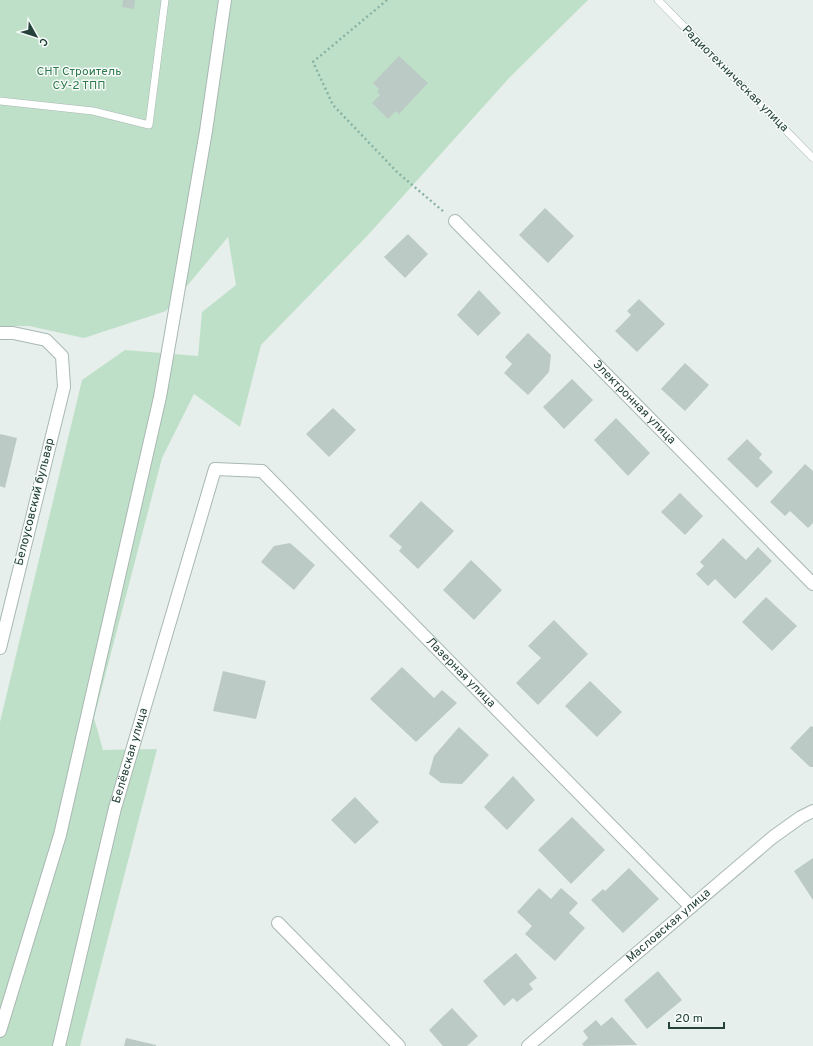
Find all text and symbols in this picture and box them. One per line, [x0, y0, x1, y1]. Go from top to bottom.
north arrow [16, 16, 56, 56]
street label: Радиотехническая улица [678, 22, 792, 136]
text: С [35, 35, 51, 49]
park label: СНТ Строитель СУ-2 ТПП [37, 64, 121, 94]
street label: Электронная улица [589, 357, 679, 448]
street label: Белоусовский бульвар [11, 436, 59, 567]
street label: Лазерная улица [422, 634, 499, 711]
street label: Белёвская улица [109, 706, 152, 805]
street label: Масловская улица [623, 885, 714, 966]
scale bar [669, 1004, 724, 1030]
text: 20 m [675, 1011, 703, 1027]

